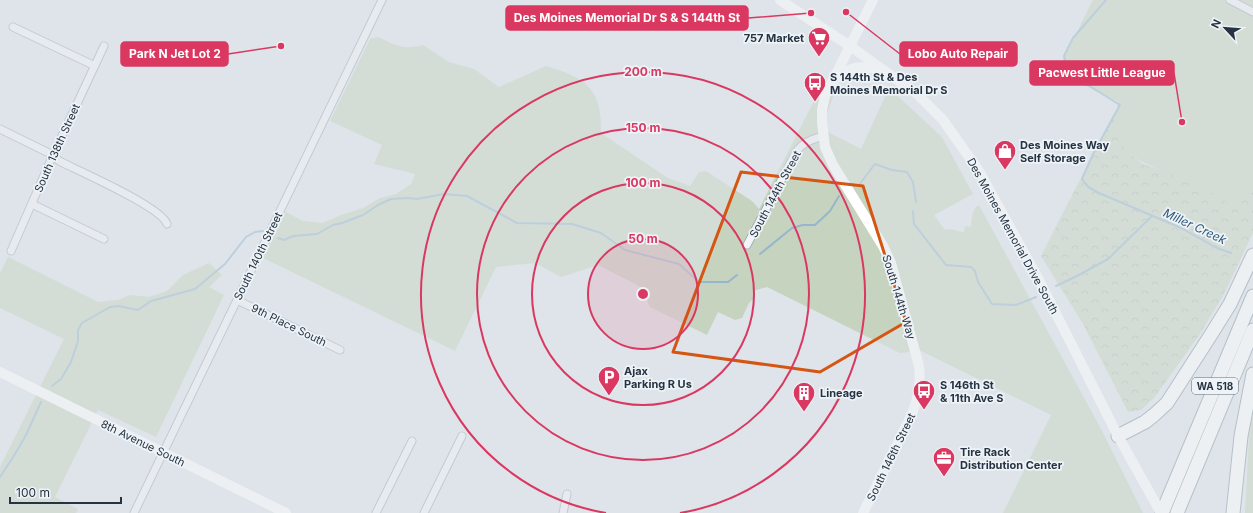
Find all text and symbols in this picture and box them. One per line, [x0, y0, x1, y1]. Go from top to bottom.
callout: Des Moines Memorial Dr S & S 144th St [506, 6, 748, 30]
north arrow [1205, 8, 1245, 48]
text: Des Moines Memorial Dr S & S 144th St [514, 10, 741, 25]
text: N [1208, 17, 1224, 30]
supermarket icon: 757 Market [806, 25, 832, 58]
place label: 757 Market [744, 31, 804, 45]
callout: Park N Jet Lot 2 [121, 42, 228, 66]
callout: Lobo Auto Repair [900, 42, 1017, 66]
text: Park N Jet Lot 2 [129, 46, 221, 61]
text: Lobo Auto Repair [908, 46, 1008, 61]
callout: Pacwest Little League [1030, 61, 1174, 85]
text: 200 m [624, 64, 662, 79]
text: Pacwest Little League [1038, 65, 1166, 80]
bus stop icon: S 144th St & Des Moines Memorial Dr S [802, 70, 828, 103]
place label: S 144th St & Des Moines Memorial Dr S [830, 70, 947, 97]
street label: South 138th Street [31, 101, 83, 195]
text: 150 m [626, 120, 660, 135]
shop icon: Des Moines Way Self Storage [992, 138, 1018, 171]
place label: Des Moines Way Self Storage [1020, 138, 1109, 165]
street label: South 144th Street [746, 148, 804, 240]
street label: Des Moines Memorial Drive South [964, 155, 1062, 317]
text: 100 m [625, 175, 661, 190]
water label: Miller Creek [1161, 205, 1229, 247]
street label: South 140th Street [231, 209, 286, 302]
text: 50 m [628, 231, 658, 246]
street label: South 144th Way [879, 253, 919, 341]
centre of rings [636, 287, 650, 301]
street label: 9th Place South [249, 301, 329, 349]
parking icon: Ajax Parking R Us [596, 364, 622, 397]
place label: Ajax Parking R Us [624, 364, 692, 391]
bus stop icon: S 146th St & 11th Ave S [911, 378, 937, 411]
place label: S 146th St & 11th Ave S [940, 378, 1003, 405]
road number: WA 518 [1192, 378, 1238, 394]
building icon: Lineage [791, 380, 817, 413]
place label: Lineage [820, 386, 863, 400]
street label: South 146th Street [864, 410, 919, 503]
street label: 8th Avenue South [99, 417, 187, 469]
office icon: Tire Rack Distribution Center [931, 445, 957, 478]
place label: Tire Rack Distribution Center [960, 445, 1063, 472]
scale bar [10, 479, 121, 505]
text: 100 m [16, 485, 50, 500]

